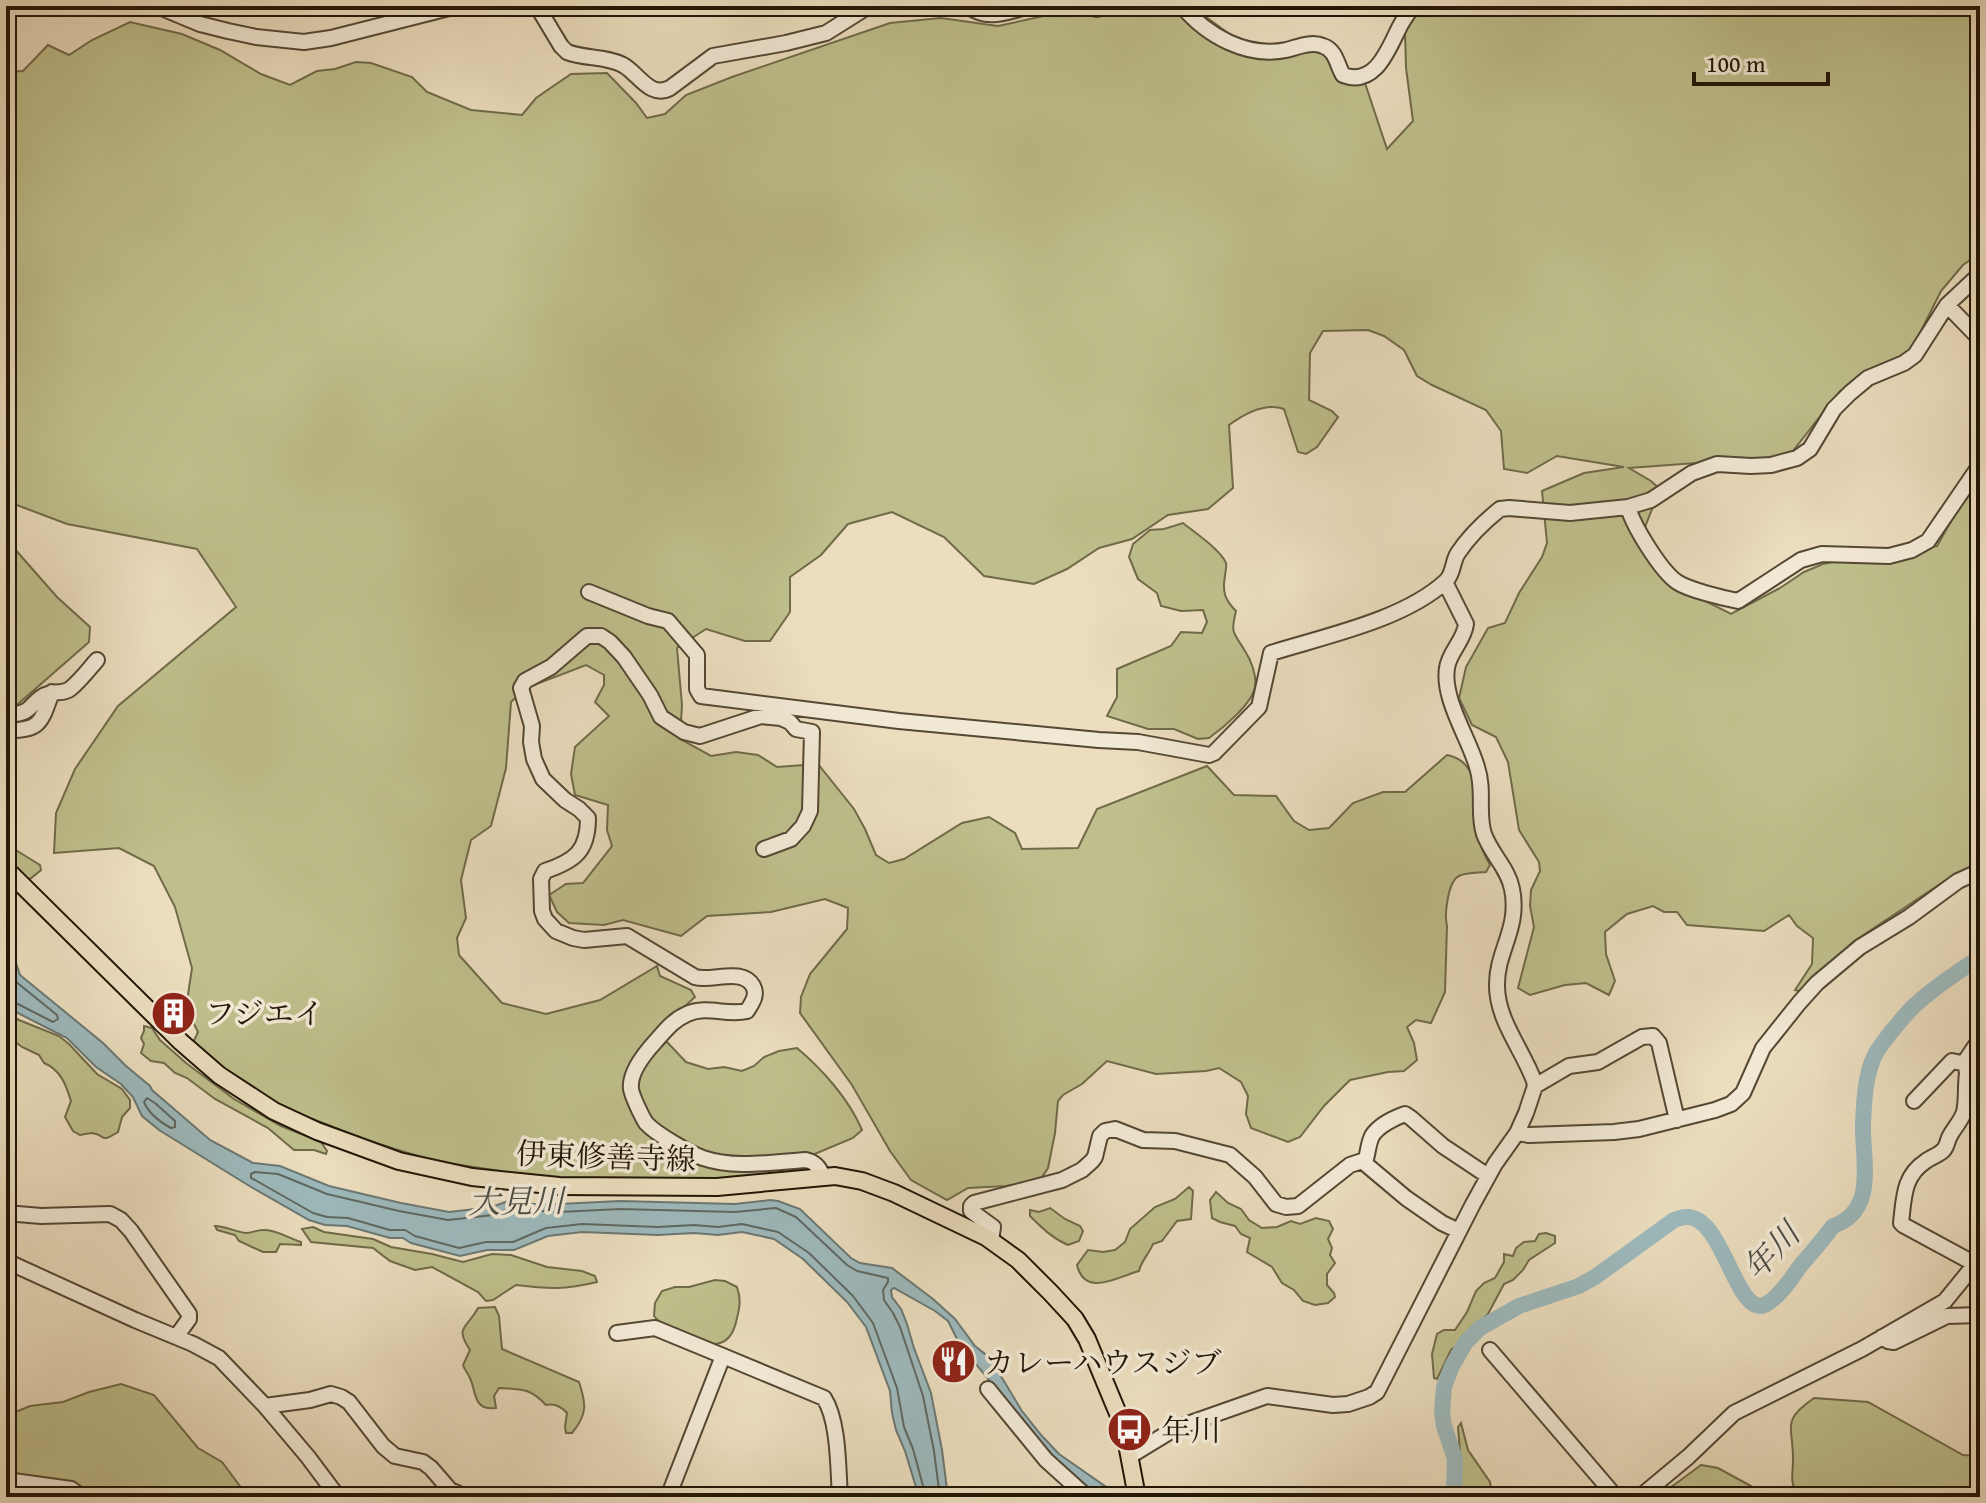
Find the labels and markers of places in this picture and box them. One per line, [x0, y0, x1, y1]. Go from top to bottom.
building icon: フジエイ [150, 989, 198, 1037]
place label: フジエイ [205, 991, 324, 1035]
restaurant icon: カレーハウスジブ [929, 1338, 977, 1386]
place label: カレーハウスジブ [984, 1340, 1222, 1384]
bus stop icon: 年川 [1106, 1406, 1154, 1454]
place label: 年川 [1161, 1408, 1221, 1452]

